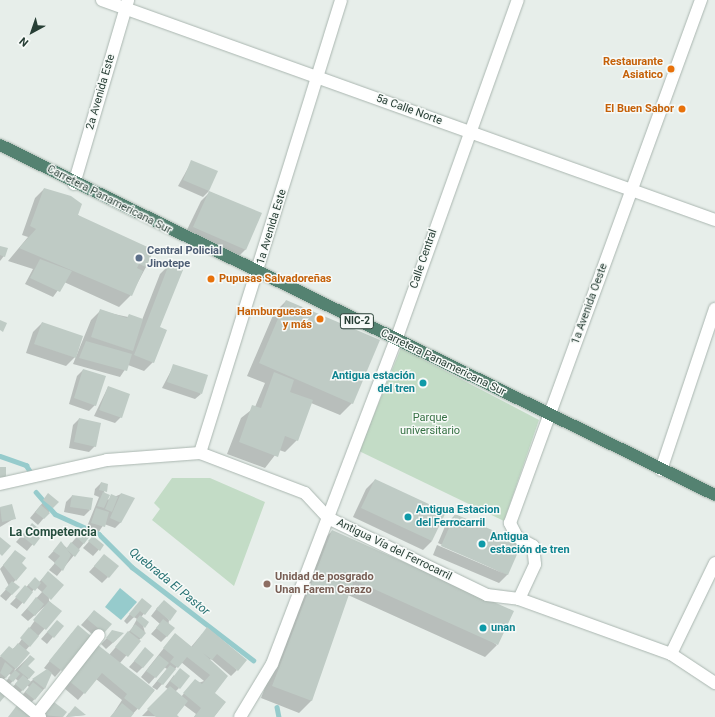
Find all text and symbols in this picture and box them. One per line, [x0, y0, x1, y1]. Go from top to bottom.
north arrow [12, 12, 52, 52]
text: N [17, 34, 31, 49]
street label: 2a Avenida Este [84, 53, 118, 131]
place label: Restaurante Asiatico [603, 56, 663, 82]
marker: Restaurante Asiatico [666, 64, 676, 74]
street label: 5a Calle Norte [374, 92, 444, 128]
place label: El Buen Sabor [605, 102, 674, 116]
marker: El Buen Sabor [677, 104, 687, 114]
street label: Carretera Panamericana Sur [45, 163, 173, 237]
street label: 1a Avenida Este [254, 188, 290, 266]
street label: Calle Central [408, 228, 440, 290]
place label: Central Policial Jinotepe [147, 245, 222, 271]
marker: Central Policial Jinotepe [134, 253, 144, 263]
street label: 1a Avenida Oeste [569, 262, 611, 346]
place label: Pupusas Salvadoreñas [219, 272, 331, 286]
marker: Pupusas Salvadoreñas [206, 274, 216, 284]
place label: Hamburguesas y más [237, 306, 312, 332]
road number: NIC-2 [339, 313, 375, 329]
marker: Hamburguesas y más [315, 314, 325, 324]
street label: Carretera Panamericana Sur [378, 327, 508, 399]
place label: Antigua estación del tren [332, 370, 415, 396]
marker: Antigua estación del tren [418, 378, 428, 388]
park label: Parque universitario [400, 412, 460, 438]
place label: Antigua Estacion del Ferrocarril [416, 504, 500, 530]
marker: Antigua Estacion del Ferrocarril [403, 512, 413, 522]
street label: Antigua Vía del Ferrocarril [334, 516, 454, 584]
district label: La Competencia [9, 526, 97, 540]
place label: Antigua estación de tren [490, 531, 570, 557]
marker: Antigua estación de tren [477, 539, 487, 549]
water label: Quebrada El Pastor [126, 545, 212, 619]
place label: Unidad de posgrado Unan Farem Carazo [275, 571, 374, 597]
marker: Unidad de posgrado Unan Farem Carazo [262, 579, 272, 589]
place label: unan [491, 621, 515, 635]
marker: unan [478, 623, 488, 633]

